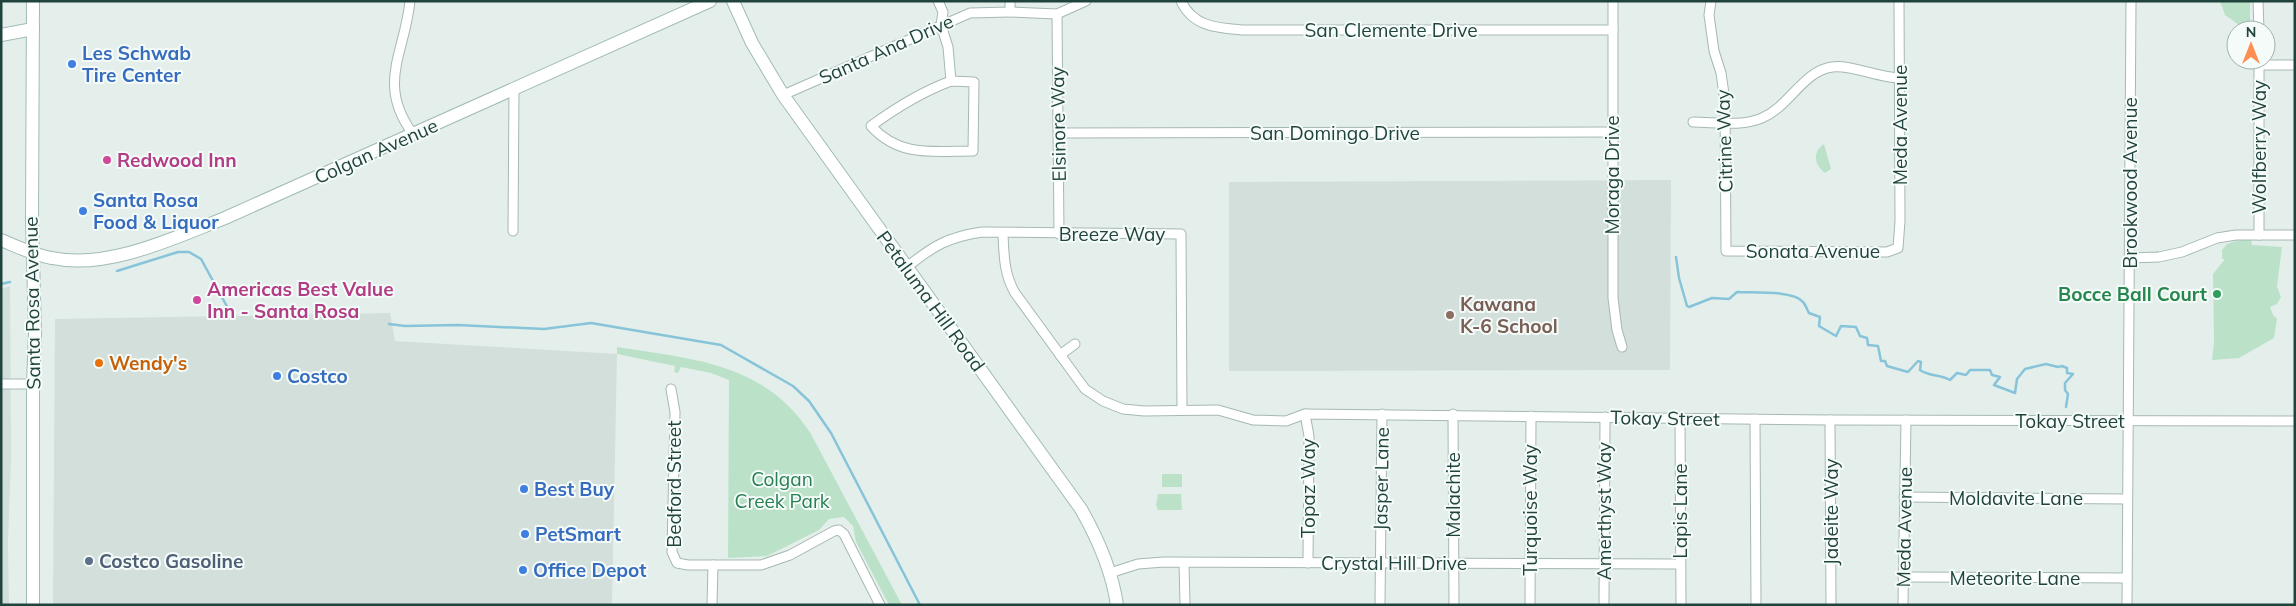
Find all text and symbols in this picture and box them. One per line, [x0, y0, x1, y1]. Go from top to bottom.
street label: Santa Ana Drive [815, 9, 957, 89]
street label: San Clemente Drive [1304, 18, 1478, 42]
north arrow [2226, 20, 2276, 70]
text: N [2246, 23, 2256, 41]
place label: Les Schwab Tire Center [82, 41, 191, 87]
marker: Les Schwab Tire Center [66, 58, 78, 70]
street label: Meda Avenue [1888, 65, 1912, 185]
street label: Elsinore Way [1045, 66, 1071, 182]
street label: Wolfberry Way [2247, 80, 2271, 214]
street label: Citrine Way [1710, 89, 1738, 193]
street label: Brookwood Avenue [2118, 97, 2142, 269]
street label: Colgan Avenue [310, 113, 442, 189]
street label: Moraga Drive [1600, 115, 1624, 235]
street label: San Domingo Drive [1250, 121, 1420, 145]
place label: Redwood Inn [117, 148, 237, 172]
marker: Redwood Inn [101, 154, 113, 166]
place label: Santa Rosa Food & Liquor [93, 188, 219, 234]
marker: Santa Rosa Food & Liquor [77, 205, 89, 217]
street label: Santa Rosa Avenue [18, 216, 46, 390]
street label: Breeze Way [1059, 222, 1165, 246]
street label: Petaluma Hill Road [872, 226, 990, 376]
street label: Sonata Avenue [1746, 239, 1880, 263]
place label: Americas Best Value Inn - Santa Rosa [207, 277, 394, 323]
place label: Bocce Ball Court [2058, 282, 2207, 306]
marker: Bocce Ball Court [2211, 288, 2223, 300]
place label: Kawana K-6 School [1460, 292, 1558, 338]
marker: Americas Best Value Inn - Santa Rosa [191, 294, 203, 306]
marker: Kawana K-6 School [1444, 309, 1456, 321]
place label: Wendy's [109, 351, 187, 375]
marker: Wendy's [93, 357, 105, 369]
place label: Costco [287, 364, 348, 388]
marker: Costco [271, 370, 283, 382]
street label: Tokay Street [1610, 405, 1720, 431]
street label: Tokay Street [2015, 409, 2125, 433]
street label: Bedford Street [662, 420, 686, 548]
street label: Jasper Lane [1368, 427, 1394, 531]
street label: Topaz Way [1296, 438, 1320, 538]
street label: Amerthyst Way [1592, 442, 1616, 580]
street label: Turquoise Way [1518, 444, 1542, 576]
street label: Malachite [1441, 452, 1465, 538]
street label: Jadeite Way [1819, 458, 1843, 566]
street label: Lapis Lane [1668, 463, 1692, 559]
park label: Colgan Creek Park [734, 467, 830, 513]
street label: Meda Avenue [1891, 467, 1917, 587]
place label: Best Buy [534, 477, 615, 501]
marker: Best Buy [518, 483, 530, 495]
street label: Moldavite Lane [1949, 486, 2083, 510]
place label: PetSmart [535, 522, 621, 546]
marker: PetSmart [519, 528, 531, 540]
place label: Costco Gasoline [99, 549, 243, 573]
street label: Crystal Hill Drive [1321, 551, 1467, 575]
marker: Costco Gasoline [83, 555, 95, 567]
place label: Office Depot [533, 558, 646, 582]
marker: Office Depot [517, 564, 529, 576]
street label: Meteorite Lane [1950, 566, 2080, 590]

